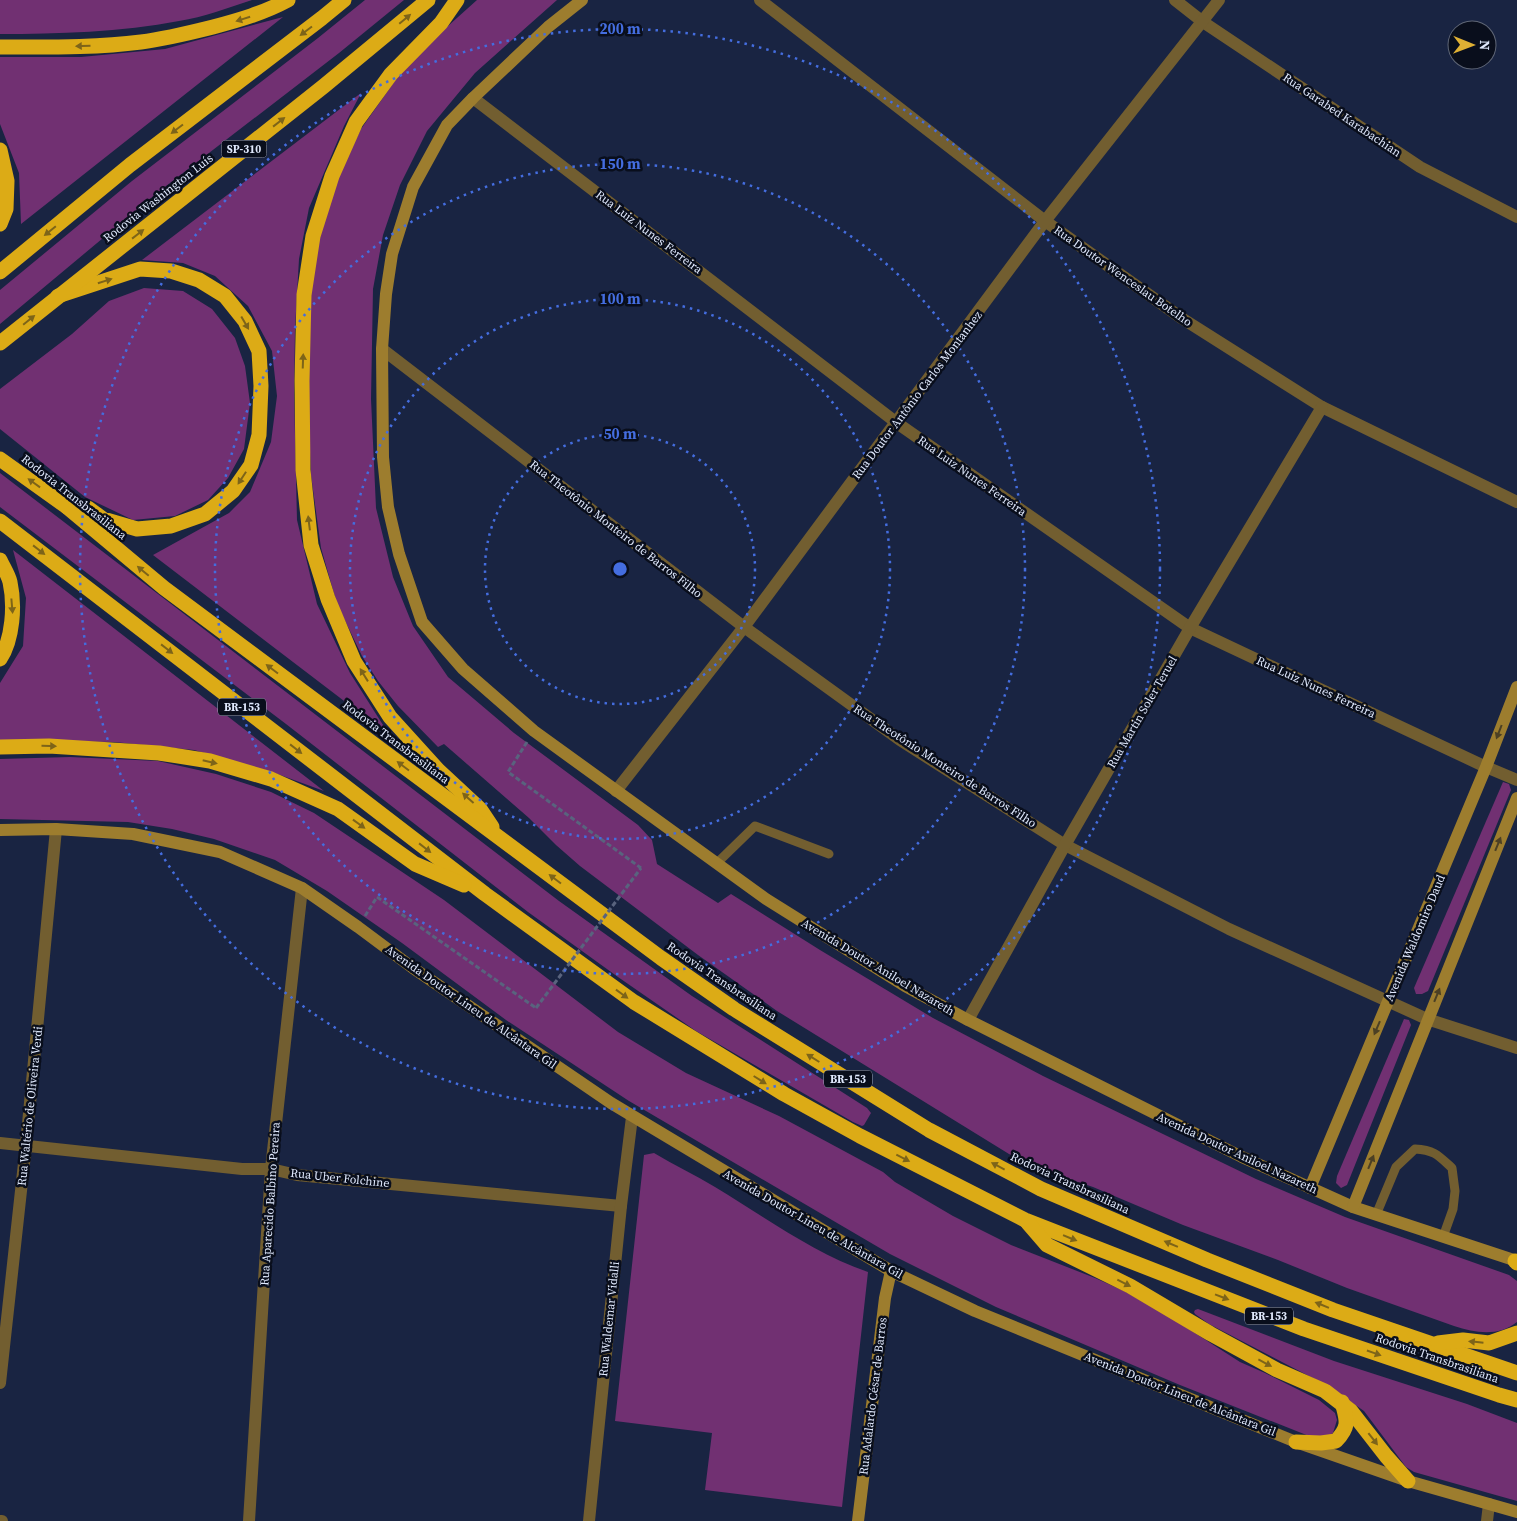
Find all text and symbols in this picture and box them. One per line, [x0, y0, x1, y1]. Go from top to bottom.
one-way arrow [398, 14, 411, 25]
one-way arrow [235, 15, 250, 23]
text: 200 m [599, 18, 641, 39]
north arrow [1447, 20, 1497, 70]
one-way arrow [299, 26, 313, 36]
text: N [1475, 40, 1495, 51]
one-way arrow [75, 43, 91, 51]
street label: Rua Garabed Karabachian [1280, 69, 1404, 161]
one-way arrow [272, 116, 285, 127]
one-way arrow [171, 124, 184, 135]
road number: SP-310 [222, 140, 266, 158]
street label: Rodovia Washington Luís [100, 150, 216, 246]
text: 150 m [599, 153, 641, 174]
street label: Rua Luiz Nunes Ferreira [592, 187, 706, 278]
street label: Rua Doutor Wenceslau Botelho [1051, 222, 1196, 330]
one-way arrow [44, 225, 57, 236]
one-way arrow [131, 228, 144, 239]
one-way arrow [97, 277, 112, 284]
text: 100 m [599, 288, 641, 309]
street label: Rua Doutor Antônio Carlos Montanhez [848, 307, 986, 482]
one-way arrow [22, 314, 35, 325]
one-way arrow [241, 317, 250, 330]
one-way arrow [299, 353, 307, 369]
text: 50 m [603, 423, 637, 444]
street label: Rua Luiz Nunes Ferreira [914, 432, 1030, 520]
street label: Rodovia Transbrasiliana [18, 451, 131, 544]
street label: Rua Theotônio Monteiro de Barros Filho [526, 456, 706, 602]
one-way arrow [237, 472, 246, 485]
one-way arrow [27, 478, 40, 488]
one-way arrow [305, 515, 313, 531]
one-way arrow [32, 545, 45, 556]
centre of rings [611, 560, 629, 578]
one-way arrow [137, 565, 150, 576]
one-way arrow [8, 599, 16, 615]
one-way arrow [160, 644, 173, 655]
street label: Rua Luiz Nunes Ferreira [1254, 652, 1379, 722]
street label: Rua Martin Soler Teruel [1103, 653, 1181, 771]
one-way arrow [266, 663, 279, 674]
one-way arrow [359, 668, 368, 682]
street label: Rodovia Transbrasiliana [339, 697, 453, 788]
road number: BR-153 [218, 699, 266, 716]
street label: Rua Theotônio Monteiro de Barros Filho [850, 701, 1040, 832]
one-way arrow [1495, 725, 1503, 740]
one-way arrow [41, 742, 57, 750]
one-way arrow [289, 743, 302, 754]
one-way arrow [203, 758, 218, 766]
one-way arrow [397, 760, 410, 771]
one-way arrow [463, 792, 475, 804]
one-way arrow [352, 819, 366, 829]
one-way arrow [1494, 836, 1502, 851]
one-way arrow [418, 843, 432, 853]
street label: Avenida Waldomiro Daud [1381, 872, 1449, 1004]
one-way arrow [549, 873, 562, 884]
street label: Avenida Doutor Aniloel Nazareth [799, 915, 957, 1019]
street label: Rodovia Transbrasiliana [664, 938, 781, 1024]
street label: Avenida Doutor Lineu de Alcântara Gil [382, 942, 560, 1073]
one-way arrow [1434, 987, 1442, 1002]
one-way arrow [615, 989, 629, 999]
one-way arrow [1373, 1021, 1381, 1036]
street label: Rua Waltério de Oliveira Verdi [14, 1025, 46, 1187]
one-way arrow [806, 1053, 819, 1062]
road number: BR-153 [824, 1070, 872, 1088]
one-way arrow [754, 1075, 767, 1084]
street label: Avenida Doutor Aniloel Nazareth [1154, 1109, 1320, 1197]
street label: Rua Aparecido Balbino Pereira [256, 1121, 284, 1286]
street label: Rodovia Transbrasiliana [1008, 1148, 1133, 1218]
one-way arrow [896, 1154, 910, 1162]
one-way arrow [1367, 1155, 1375, 1169]
one-way arrow [991, 1162, 1006, 1170]
street label: Rua Uber Folchine [290, 1165, 390, 1191]
street label: Avenida Doutor Lineu de Alcântara Gil [720, 1166, 906, 1282]
one-way arrow [1063, 1234, 1078, 1242]
one-way arrow [1164, 1240, 1178, 1248]
street label: Rua Waldemar Vidalli [595, 1260, 623, 1377]
one-way arrow [1116, 1279, 1131, 1287]
one-way arrow [1214, 1294, 1229, 1301]
one-way arrow [1314, 1301, 1329, 1308]
road number: BR-153 [1245, 1308, 1293, 1324]
street label: Rua Adalardo César de Barros [855, 1316, 891, 1476]
street label: Rodovia Transbrasiliana [1373, 1329, 1502, 1387]
one-way arrow [1468, 1338, 1484, 1346]
street label: Avenida Doutor Lineu de Alcântara Gil [1082, 1348, 1279, 1440]
one-way arrow [1367, 1349, 1382, 1357]
one-way arrow [1257, 1359, 1272, 1367]
one-way arrow [1368, 1432, 1379, 1445]

